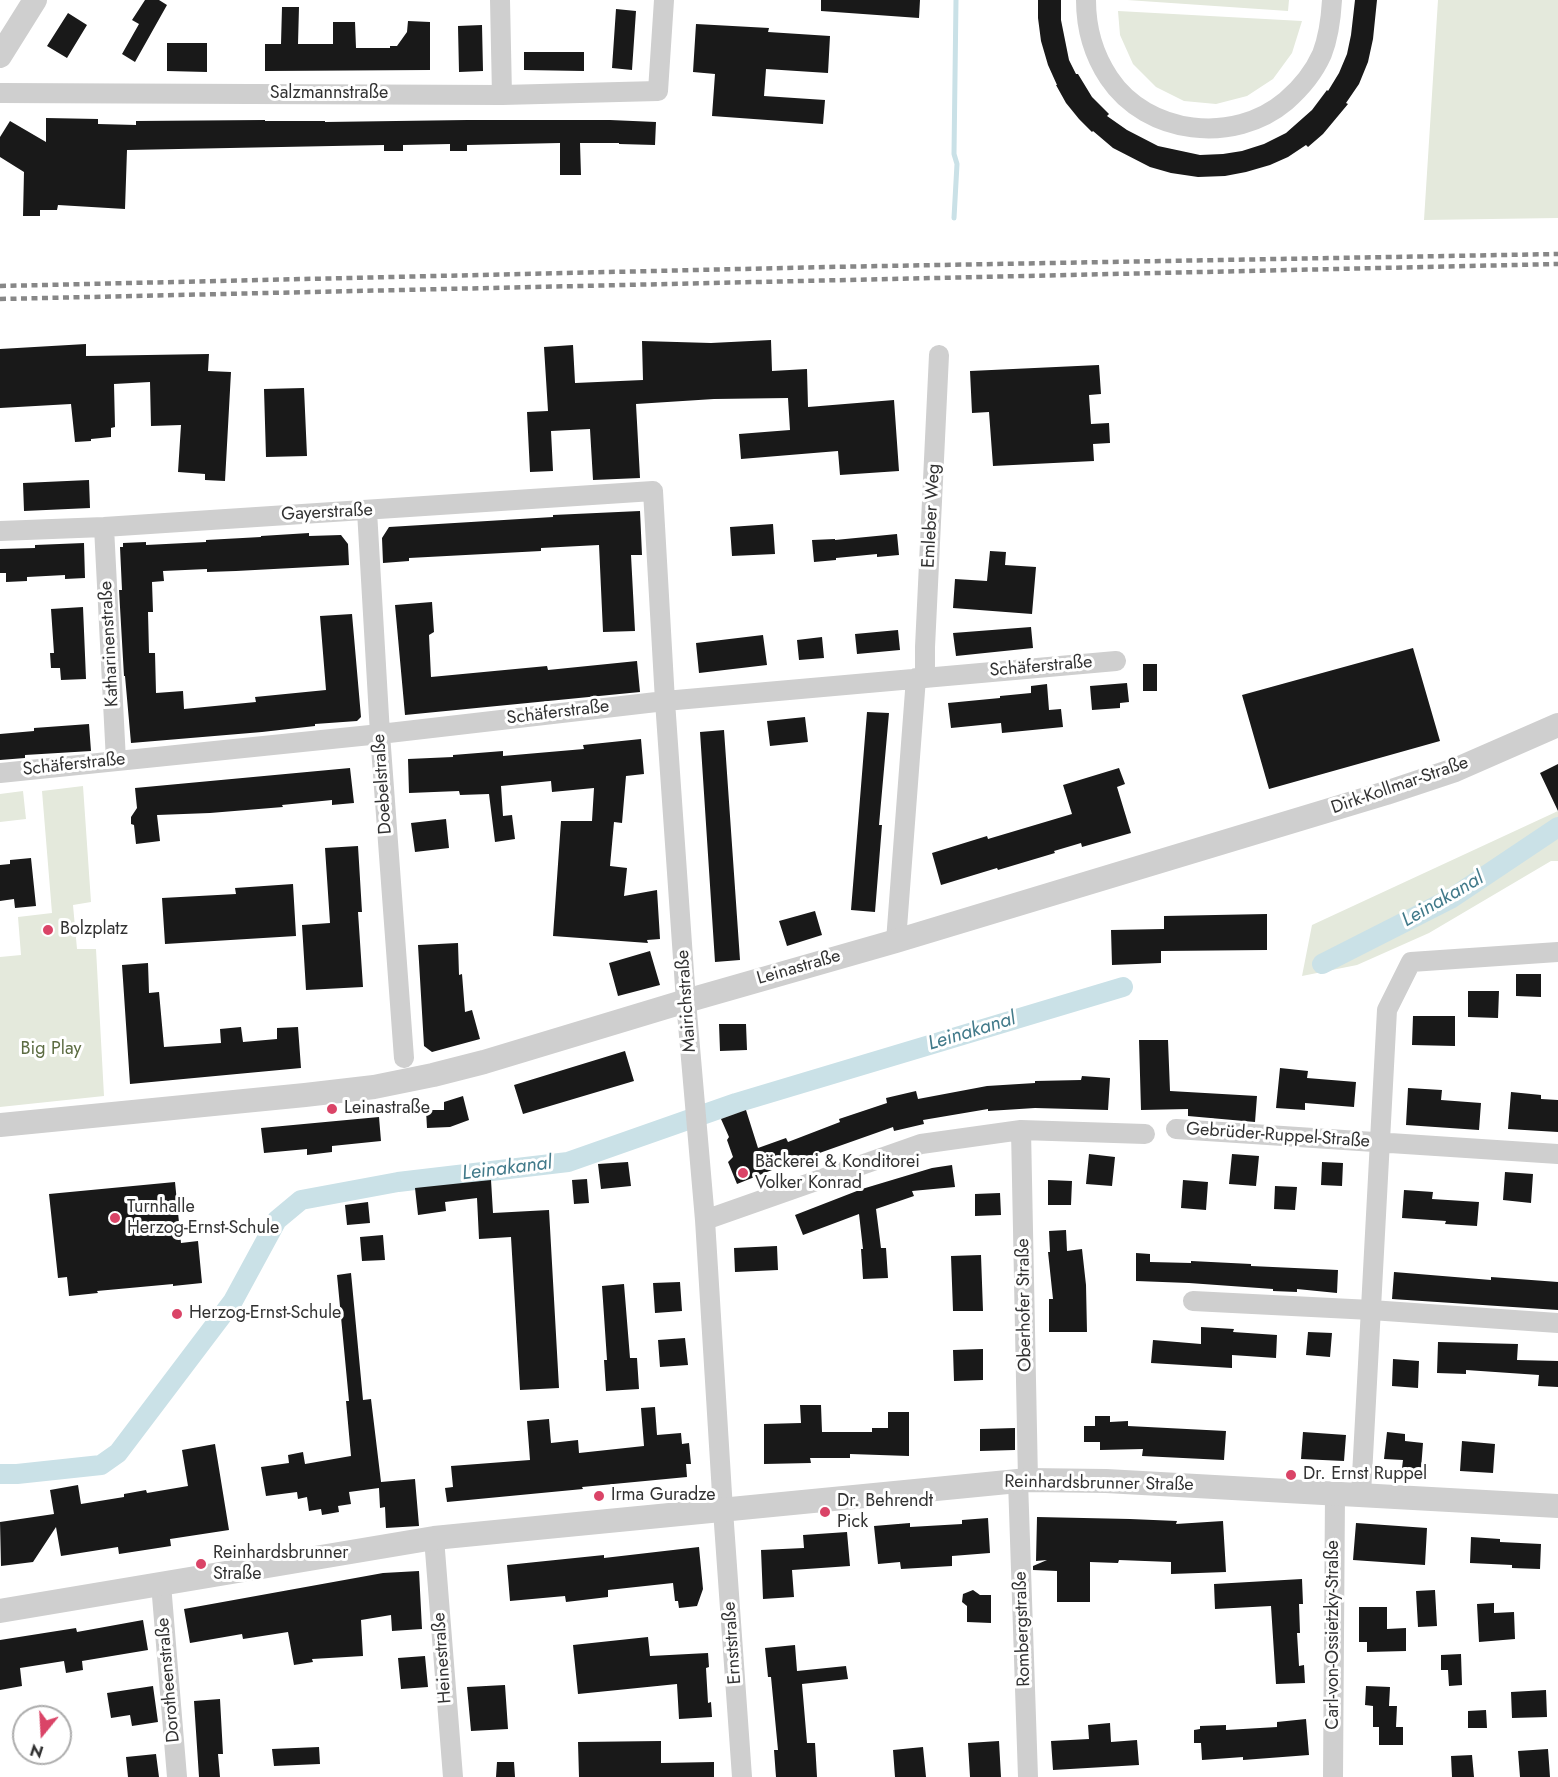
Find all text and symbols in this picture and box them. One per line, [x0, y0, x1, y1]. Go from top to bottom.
street label: Salzmannstraße [270, 83, 388, 105]
street label: Emleber Weg [918, 463, 946, 569]
street label: Gayerstraße [281, 500, 373, 526]
street label: Katharinenstraße [96, 580, 124, 708]
street label: Schäferstraße [989, 652, 1093, 682]
street label: Schäferstraße [506, 696, 610, 730]
street label: Doebelstraße [369, 733, 397, 835]
street label: Schäferstraße [22, 749, 126, 781]
street label: Dirk-Kollmar-Straße [1329, 752, 1471, 820]
water label: Leinakanal [1398, 867, 1488, 933]
place label: Bolzplatz [60, 919, 128, 941]
marker: Bolzplatz [41, 923, 55, 937]
street label: Leinastraße [755, 946, 843, 990]
street label: Mairichstraße [673, 949, 701, 1053]
water label: Leinakanal [925, 1007, 1019, 1057]
park label: Big Play [21, 1039, 81, 1061]
place label: Leinastraße [344, 1098, 430, 1120]
marker: Leinastraße [325, 1102, 339, 1116]
street label: Gebrüder-Ruppel-Straße [1185, 1119, 1371, 1153]
water label: Leinakanal [461, 1152, 553, 1186]
place label: Bäckerei & Konditorei Volker Konrad [755, 1152, 920, 1194]
marker: Bäckerei & Konditorei Volker Konrad [736, 1166, 750, 1180]
place label: Turnhalle Herzog-Ernst-Schule [127, 1197, 279, 1240]
marker: Turnhalle Herzog-Ernst-Schule [108, 1211, 122, 1225]
street label: Oberhofer Straße [1013, 1238, 1037, 1372]
place label: Herzog-Ernst-Schule [189, 1303, 341, 1325]
marker: Herzog-Ernst-Schule [170, 1307, 184, 1321]
place label: Dr. Ernst Ruppel [1303, 1464, 1427, 1486]
marker: Dr. Ernst Ruppel [1284, 1468, 1298, 1482]
street label: Reinhardsbrunner Straße [1004, 1472, 1194, 1496]
place label: Irma Guradze [611, 1485, 715, 1507]
marker: Irma Guradze [592, 1489, 606, 1503]
place label: Dr. Behrendt Pick [837, 1491, 933, 1534]
marker: Dr. Behrendt Pick [818, 1505, 832, 1519]
street label: Carl-von-Ossietzky-Straße [1323, 1540, 1345, 1730]
place label: Reinhardsbrunner Straße [213, 1543, 349, 1586]
marker: Reinhardsbrunner Straße [194, 1557, 208, 1571]
street label: Rombergstraße [1010, 1571, 1036, 1687]
street label: Ernststraße [719, 1601, 747, 1685]
street label: Heinestraße [429, 1612, 457, 1704]
street label: Dorotheenstraße [153, 1617, 185, 1743]
north arrow [12, 1705, 72, 1765]
text: N [27, 1738, 47, 1764]

